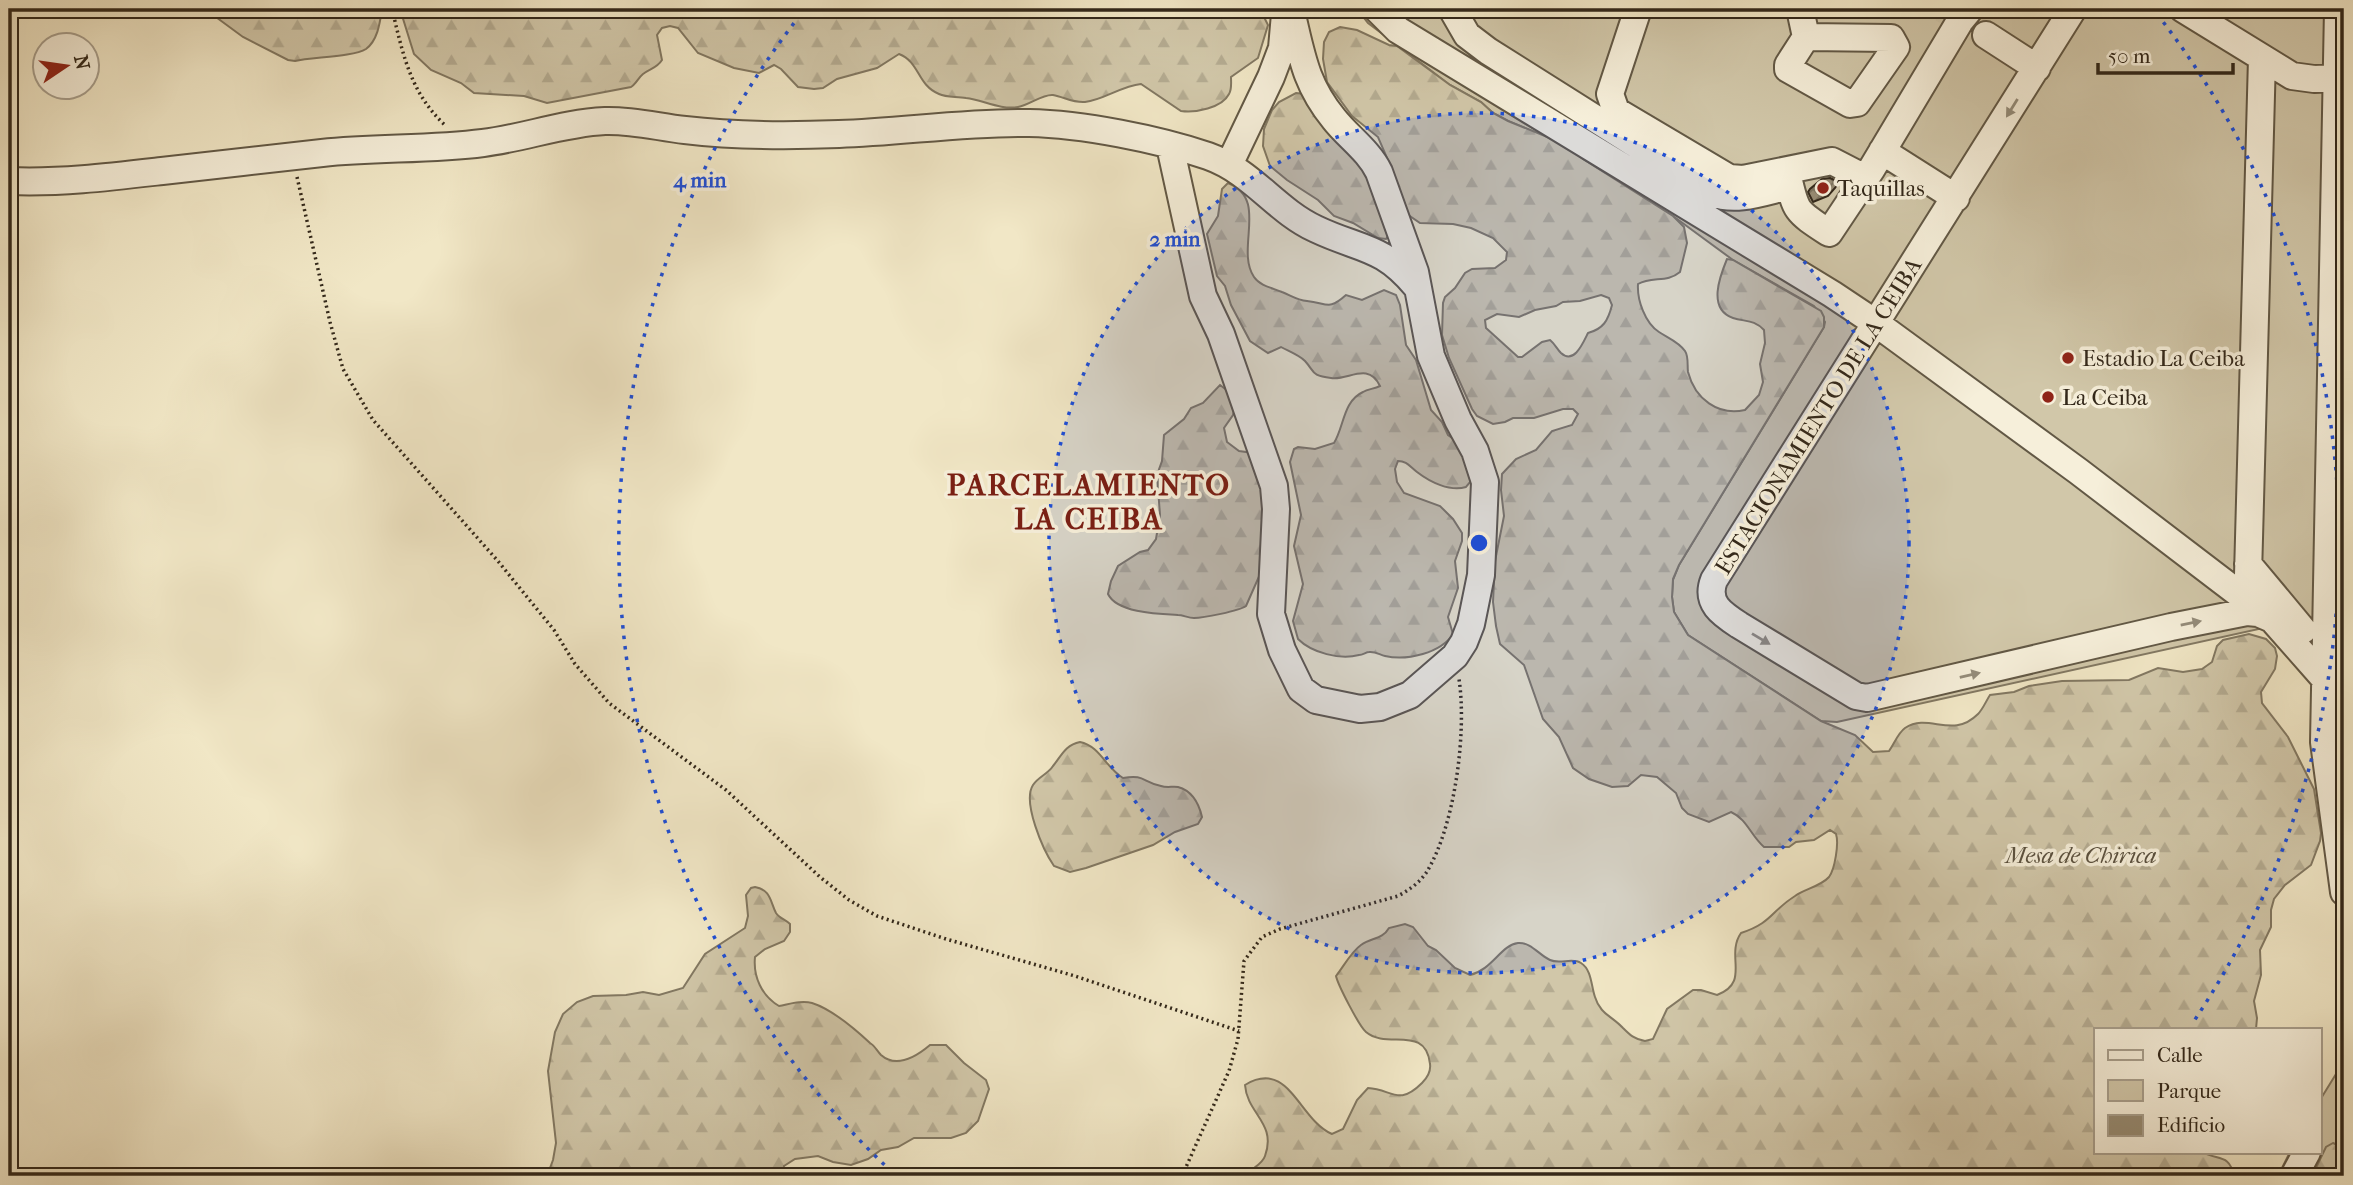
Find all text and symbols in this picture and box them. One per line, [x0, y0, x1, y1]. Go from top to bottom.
north arrow [32, 32, 102, 102]
scale bar [2098, 32, 2232, 76]
text: 50 m [2108, 44, 2151, 68]
text: N [69, 53, 94, 72]
one-way arrow [2005, 99, 2018, 118]
text: 4 min [673, 168, 727, 193]
place label: Taquillas [1837, 175, 1925, 202]
marker: Taquillas [1815, 180, 1831, 196]
text: 2 min [1149, 227, 1201, 251]
street label: ESTACIONAMIENTO DE LA CEIBA [1709, 252, 1928, 580]
place label: Estadio La Ceiba [2082, 345, 2245, 372]
marker: Estadio La Ceiba [2060, 350, 2076, 366]
place label: La Ceiba [2062, 384, 2148, 411]
marker: La Ceiba [2040, 389, 2056, 405]
district label: PARCELAMIENTO LA CEIBA [947, 468, 1231, 537]
centre of rings [1467, 531, 1491, 555]
one-way arrow [2180, 618, 2202, 629]
one-way arrow [1752, 632, 1771, 645]
one-way arrow [1959, 669, 1981, 680]
park label: Mesa de Chirica [2003, 842, 2157, 869]
legend [2094, 1028, 2322, 1154]
text: Calle [2157, 1043, 2203, 1067]
text: Parque [2157, 1079, 2221, 1103]
text: Edificio [2157, 1113, 2225, 1137]

